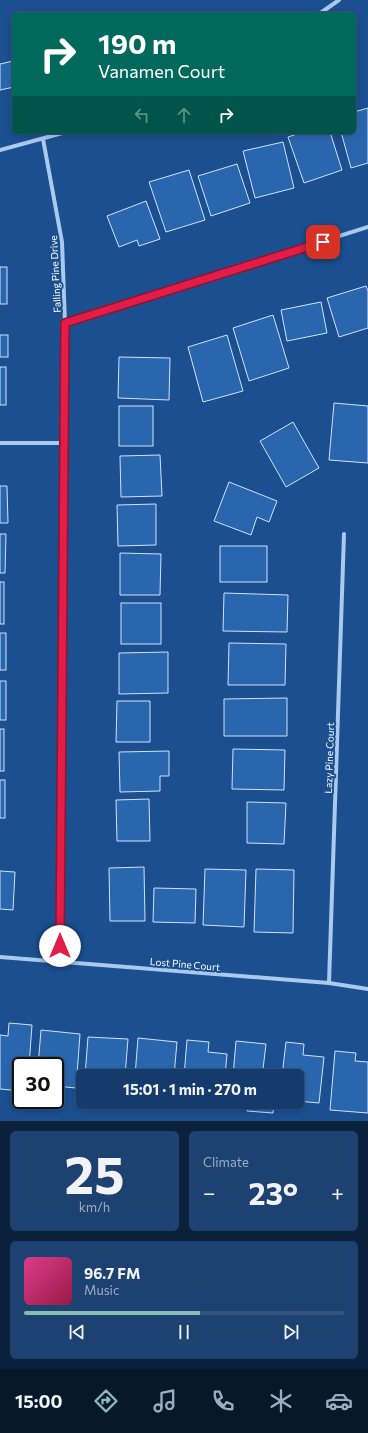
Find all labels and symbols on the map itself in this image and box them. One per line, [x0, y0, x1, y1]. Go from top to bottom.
pin [306, 225, 340, 259]
street label: Falling Pine Drive [47, 235, 63, 313]
street label: Lazy Pine Court [322, 722, 336, 794]
position arrow [39, 925, 81, 967]
street label: Lost Pine Court [149, 955, 221, 973]
speed limit sign: 30 [12, 1057, 64, 1109]

